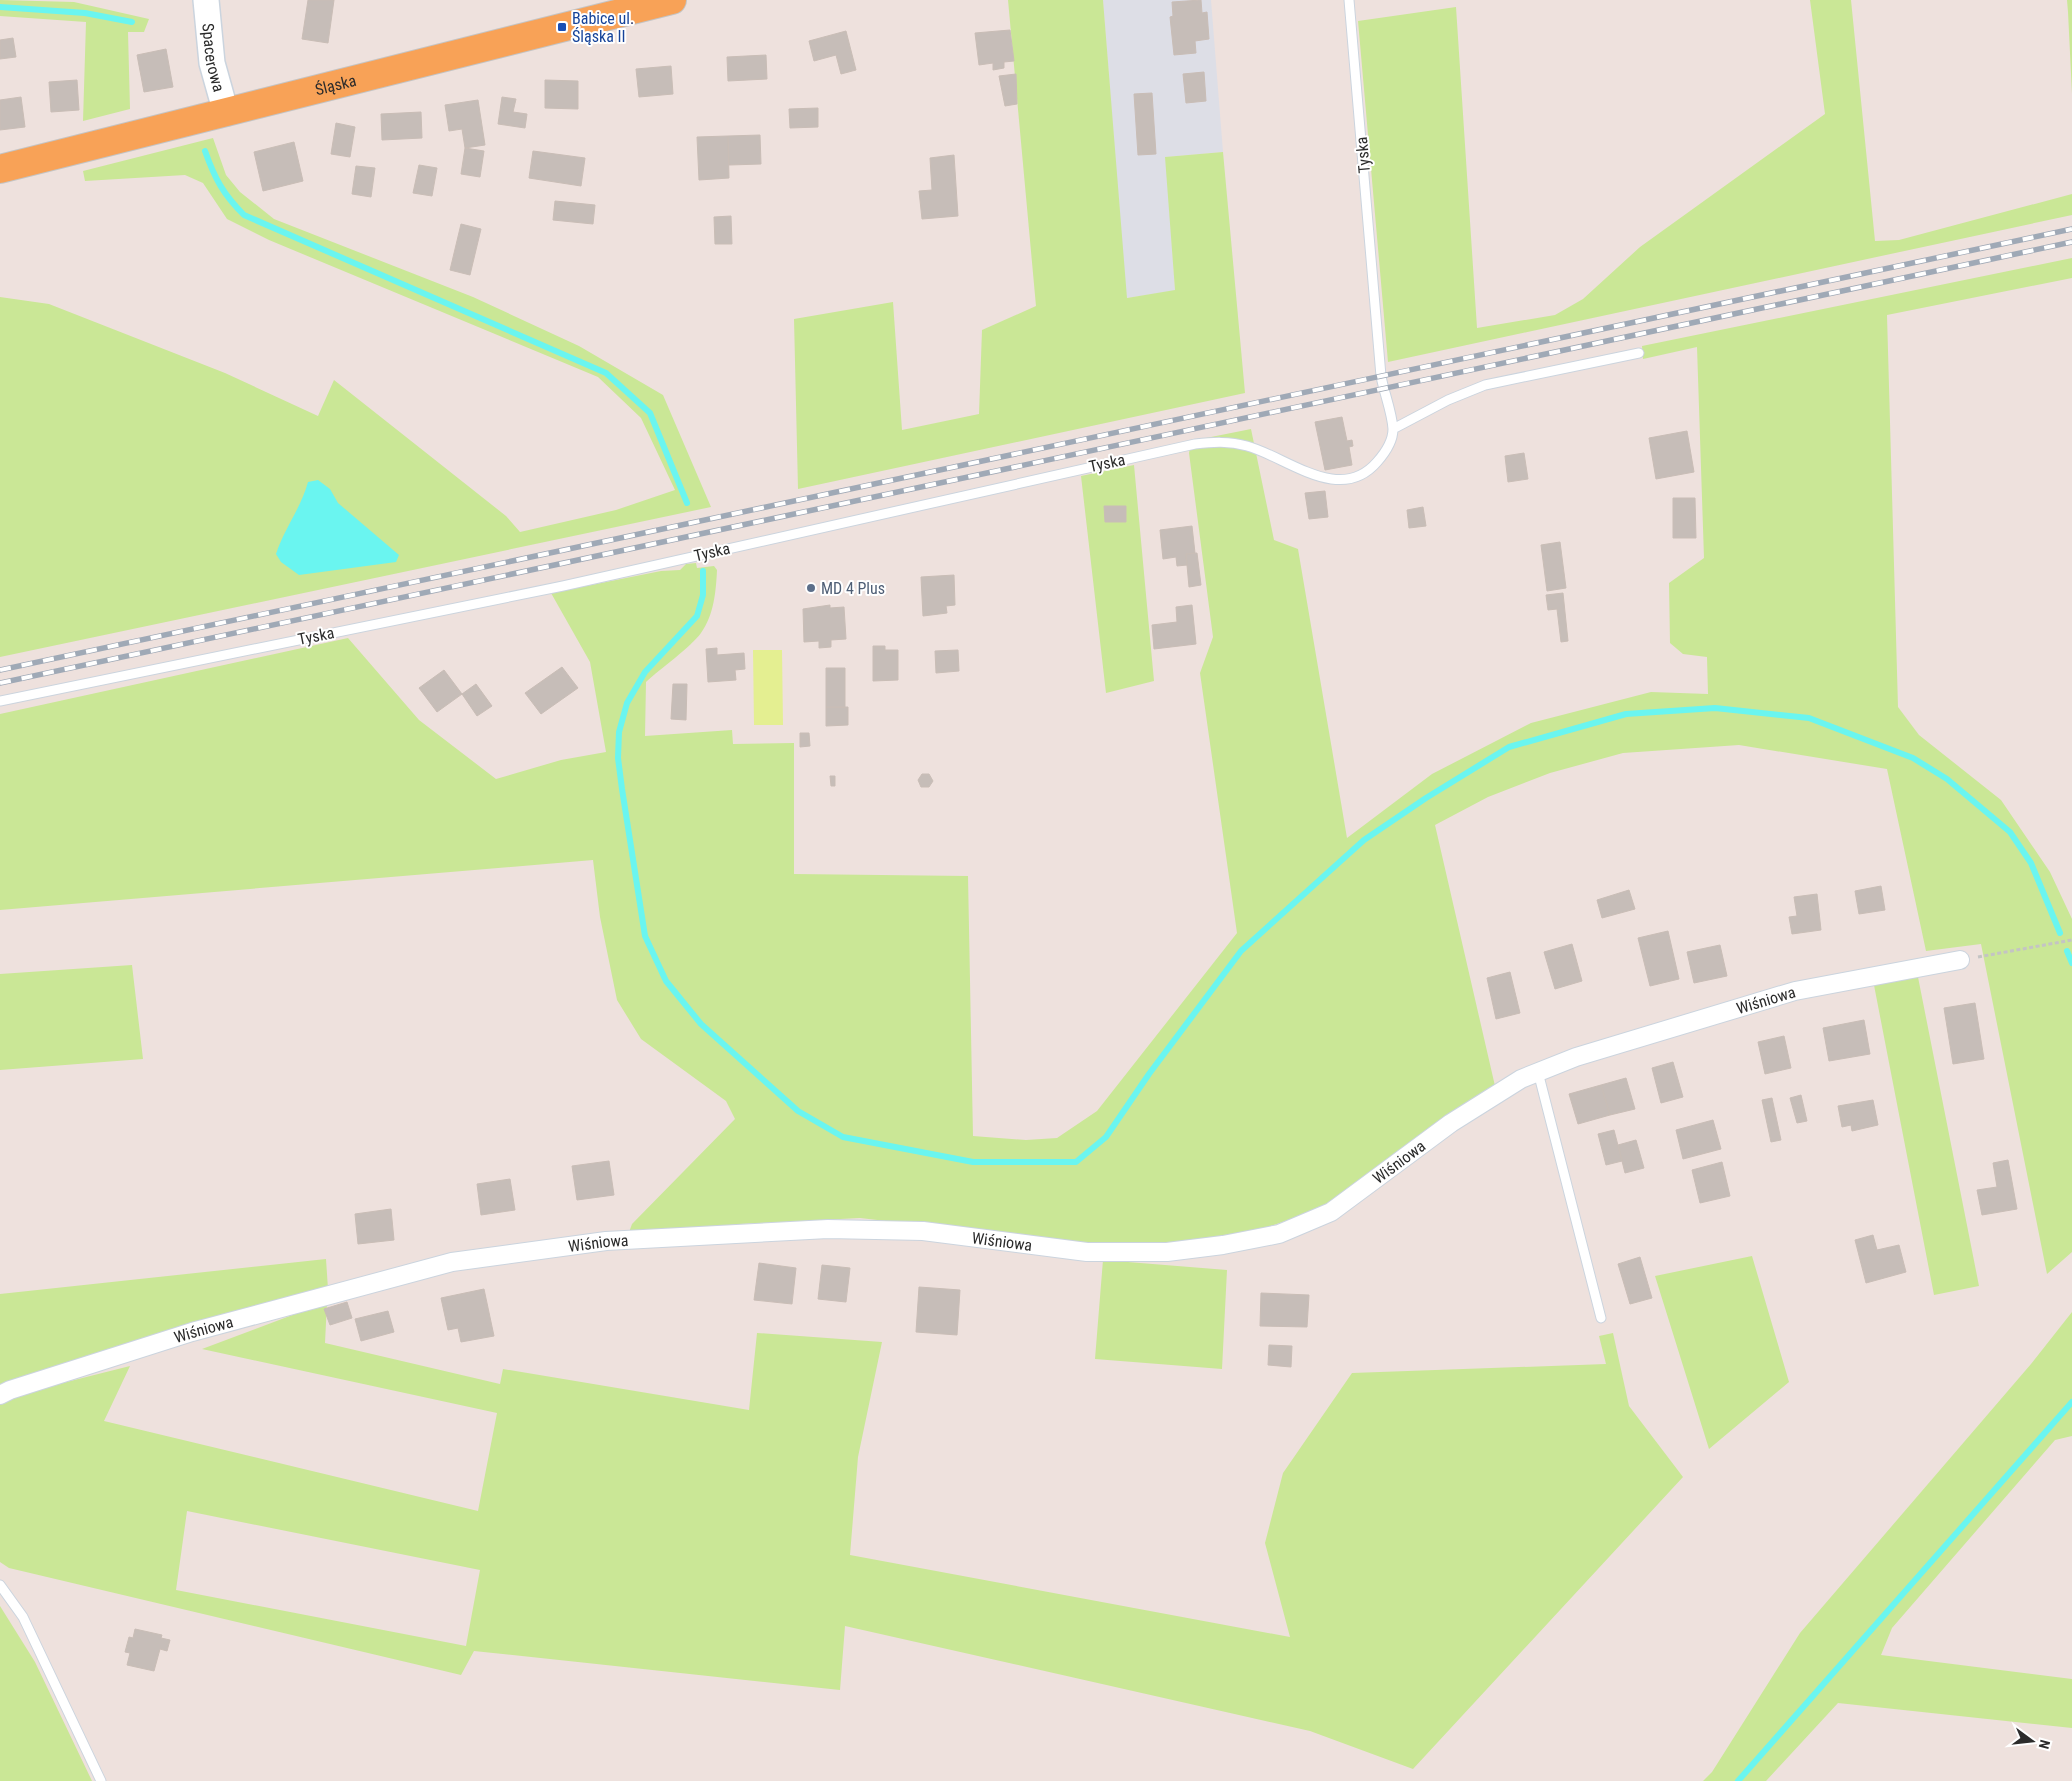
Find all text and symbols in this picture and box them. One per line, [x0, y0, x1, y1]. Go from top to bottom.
place label: Babice ul. Śląska II [572, 9, 634, 46]
marker: Babice ul. Śląska II [556, 21, 568, 33]
street label: Spacerowa [199, 22, 229, 94]
street label: Śląska [313, 70, 358, 99]
street label: Tyska [1352, 136, 1374, 174]
street label: Tyska [1087, 450, 1127, 476]
street label: Tyska [692, 539, 732, 565]
place label: MD 4 Plus [821, 579, 885, 598]
marker: MD 4 Plus [805, 582, 817, 594]
street label: Tyska [296, 623, 336, 649]
street label: Wiśniowa [1734, 982, 1798, 1018]
street label: Wiśniowa [1369, 1136, 1429, 1187]
street label: Wiśniowa [971, 1228, 1033, 1254]
street label: Wiśniowa [567, 1230, 629, 1256]
street label: Wiśniowa [171, 1312, 235, 1347]
north arrow [2007, 1716, 2057, 1766]
text: N [2036, 1738, 2053, 1751]

